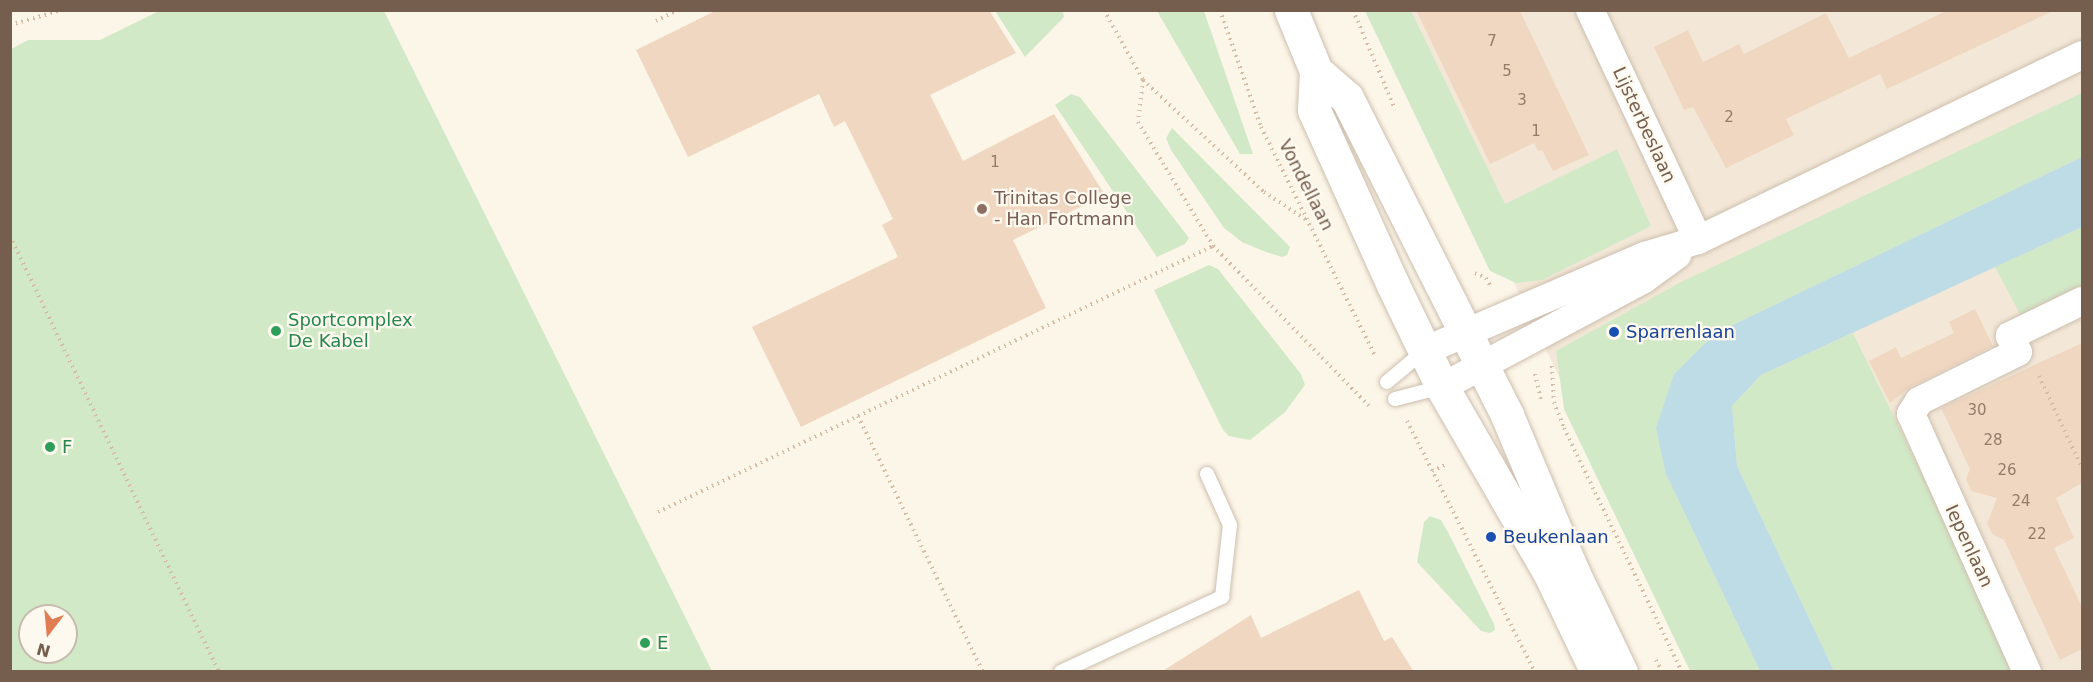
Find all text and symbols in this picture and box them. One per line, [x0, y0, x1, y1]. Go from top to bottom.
house number: 7 [1487, 33, 1497, 51]
house number: 5 [1502, 63, 1512, 81]
street label: Lijsterbeslaan [1608, 64, 1680, 186]
house number: 3 [1517, 92, 1527, 110]
house number: 2 [1724, 109, 1734, 127]
house number: 1 [1531, 123, 1541, 141]
street label: Vondellaan [1274, 136, 1338, 234]
house number: 1 [990, 154, 1000, 172]
place label: Trinitas College - Han Fortmann [994, 188, 1134, 230]
marker: Trinitas College - Han Fortmann [975, 202, 989, 216]
place label: Sportcomplex De Kabel [288, 310, 413, 352]
place label: Sparrenlaan [1626, 321, 1735, 343]
marker: Sportcomplex De Kabel [269, 324, 283, 338]
marker: Sparrenlaan [1607, 325, 1621, 339]
house number: 30 [1967, 402, 1987, 420]
house number: 28 [1983, 432, 2003, 450]
place label: F [62, 436, 72, 458]
marker: F [43, 440, 57, 454]
house number: 26 [1997, 462, 2017, 480]
house number: 24 [2011, 493, 2031, 511]
street label: Iepenlaan [1940, 501, 1998, 591]
place label: Beukenlaan [1503, 526, 1609, 548]
house number: 22 [2027, 526, 2047, 544]
marker: Beukenlaan [1484, 530, 1498, 544]
north arrow [18, 604, 78, 664]
place label: E [657, 632, 668, 654]
marker: E [638, 636, 652, 650]
text: N [34, 639, 53, 661]

